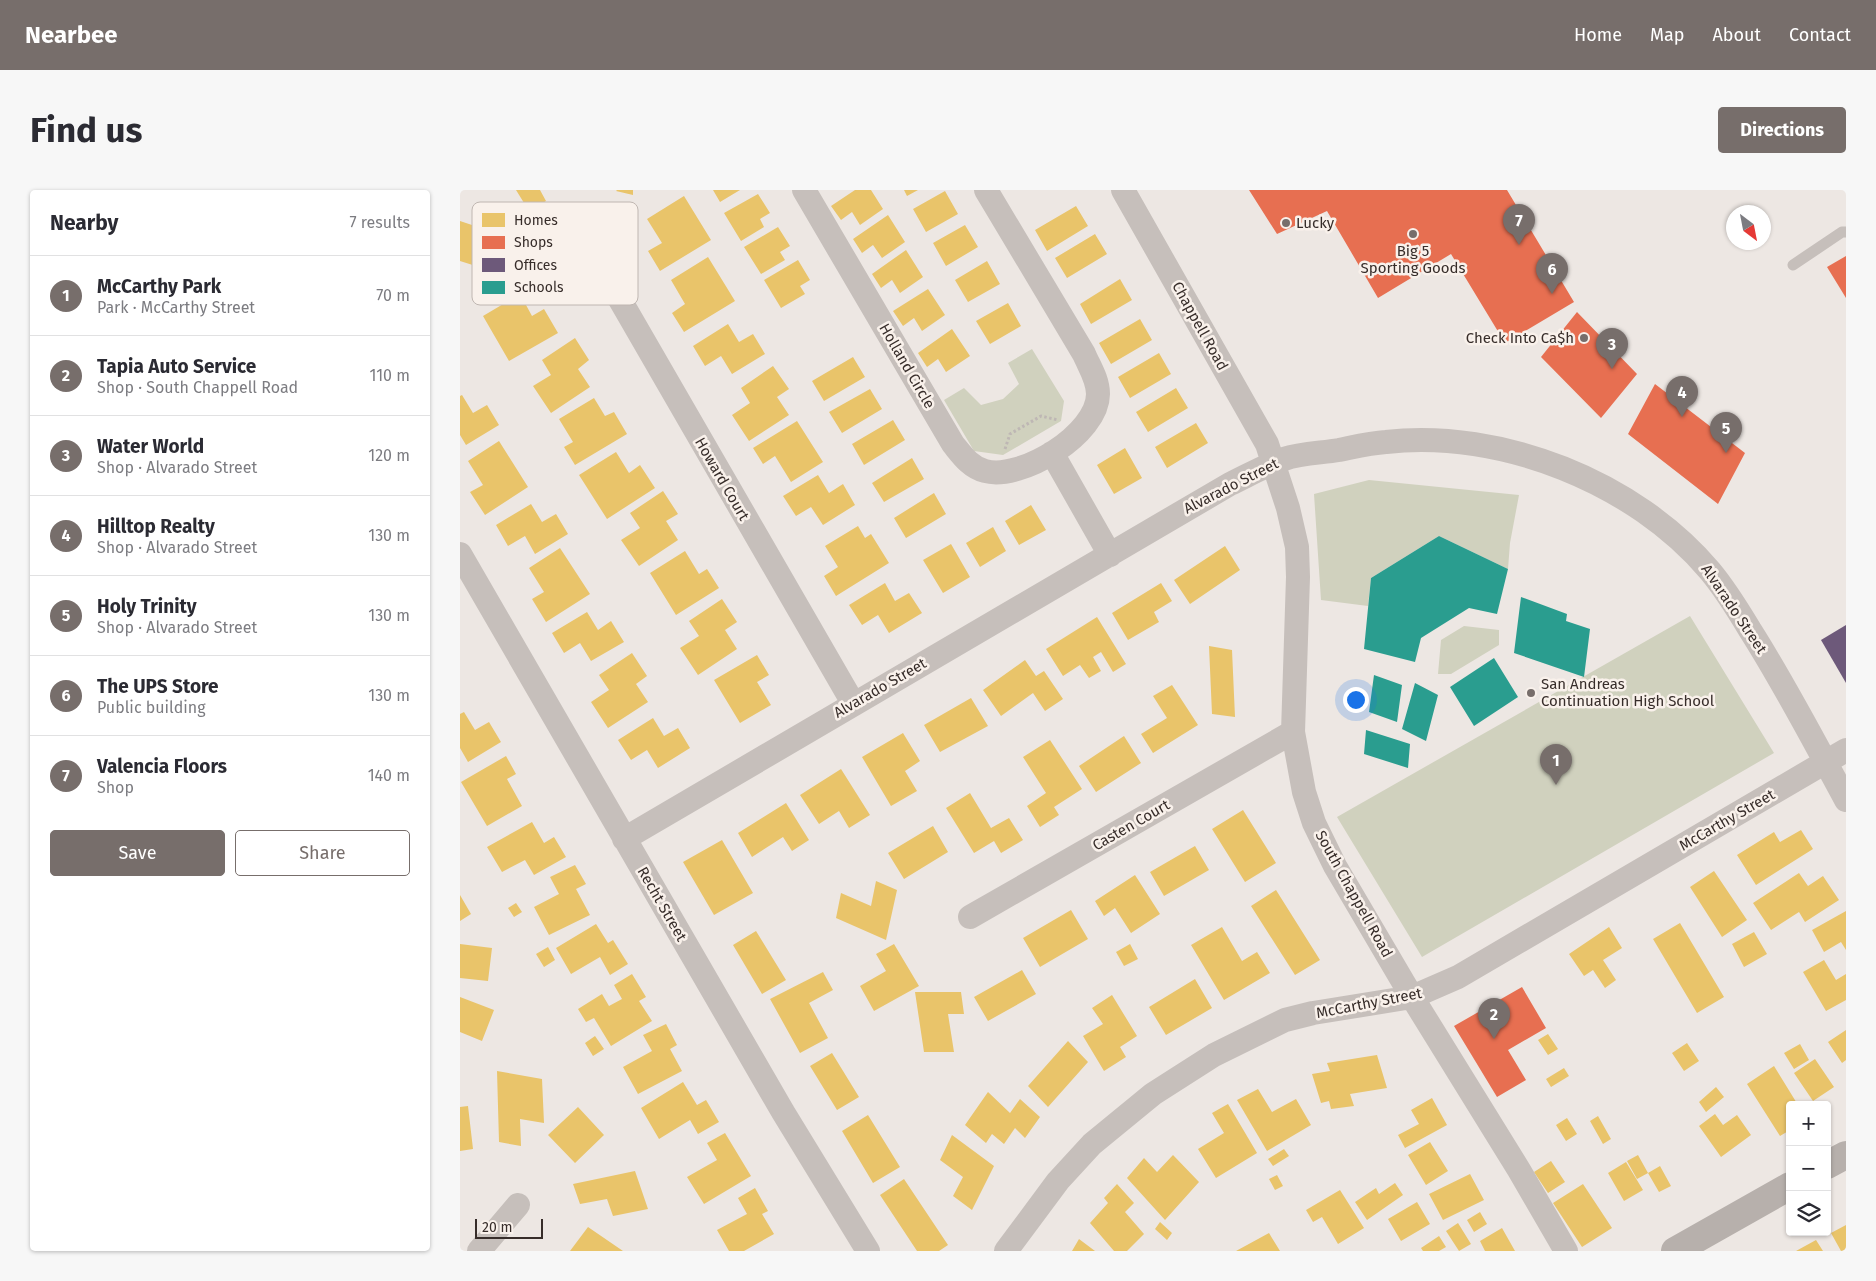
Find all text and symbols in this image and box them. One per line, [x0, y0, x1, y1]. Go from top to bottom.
text: Nearbee [25, 21, 118, 49]
text: Home [1574, 24, 1622, 46]
text: Map [1650, 24, 1684, 46]
text: About [1712, 24, 1761, 46]
text: Contact [1789, 24, 1851, 46]
button: Directions [1718, 107, 1846, 153]
text: Find us [30, 109, 142, 151]
legend [472, 202, 638, 305]
pin: 7 [1503, 204, 1535, 245]
north arrow [1726, 205, 1771, 250]
text: Nearby [50, 210, 118, 236]
text: Homes [514, 212, 558, 229]
text: 7 results [350, 213, 410, 232]
place label: Lucky [1296, 214, 1335, 232]
marker: Lucky [1280, 217, 1292, 229]
marker: Big 5 Sporting Goods [1407, 228, 1419, 240]
text: Shops [514, 234, 553, 251]
place label: Big 5 Sporting Goods [1361, 242, 1465, 277]
pin: 6 [1536, 253, 1568, 294]
text: Offices [514, 257, 557, 274]
text: McCarthy Park [97, 275, 221, 298]
text: Schools [514, 279, 564, 296]
street label: Chappell Road [1168, 279, 1232, 373]
text: 1 [62, 286, 70, 305]
text: 70 m [376, 286, 410, 305]
text: Park · McCarthy Street [97, 298, 255, 317]
street label: Holland Circle [875, 320, 939, 412]
pin: 3 [1596, 328, 1628, 369]
place label: Check Into Ca$h [1466, 329, 1574, 347]
marker: Check Into Ca$h [1578, 332, 1590, 344]
text: Tapia Auto Service [97, 355, 256, 378]
text: 2 [62, 366, 70, 385]
text: 110 m [369, 366, 410, 385]
pin: 4 [1666, 376, 1698, 417]
text: Shop · South Chappell Road [97, 378, 298, 397]
pin: 5 [1710, 412, 1742, 453]
street label: Howard Court [691, 434, 753, 524]
text: Water World [97, 435, 204, 458]
text: 3 [62, 446, 70, 465]
text: 120 m [368, 446, 410, 465]
street label: Alvarado Street [1181, 454, 1282, 518]
text: Shop · Alvarado Street [97, 458, 257, 477]
text: Hilltop Realty [97, 515, 215, 538]
text: 4 [61, 526, 71, 545]
text: 130 m [368, 526, 410, 545]
text: Shop · Alvarado Street [97, 538, 257, 557]
street label: Alvarado Street [1697, 561, 1771, 658]
text: Holy Trinity [97, 595, 197, 618]
text: 5 [62, 606, 70, 625]
text: 130 m [368, 606, 410, 625]
text: Shop · Alvarado Street [97, 618, 257, 637]
street label: Alvarado Street [830, 654, 930, 722]
text: The UPS Store [97, 675, 219, 698]
place label: San Andreas Continuation High School [1541, 675, 1715, 710]
text: 6 [61, 686, 71, 705]
text: 130 m [368, 686, 410, 705]
your location [1343, 687, 1369, 713]
marker: San Andreas Continuation High School [1525, 687, 1537, 699]
text: Public building [97, 698, 205, 717]
pin: 1 [1540, 744, 1572, 785]
text: Valencia Floors [97, 755, 227, 778]
text: 7 [62, 766, 70, 785]
text: 140 m [368, 766, 410, 785]
text: Shop [97, 778, 134, 797]
street label: McCarthy Street [1676, 785, 1778, 855]
street label: Casten Court [1089, 795, 1173, 854]
street label: South Chappell Road [1312, 827, 1396, 961]
button: Save [50, 830, 225, 876]
button: Share [235, 830, 410, 876]
street label: Recht Street [633, 864, 691, 945]
street label: McCarthy Street [1315, 984, 1424, 1022]
pin: 2 [1478, 998, 1510, 1039]
map controls [1786, 1101, 1831, 1236]
button: + [1786, 1101, 1831, 1146]
button: − [1786, 1146, 1831, 1191]
button: layers [1786, 1191, 1831, 1236]
scale bar [475, 1216, 542, 1239]
text: 20 m [482, 1219, 512, 1236]

